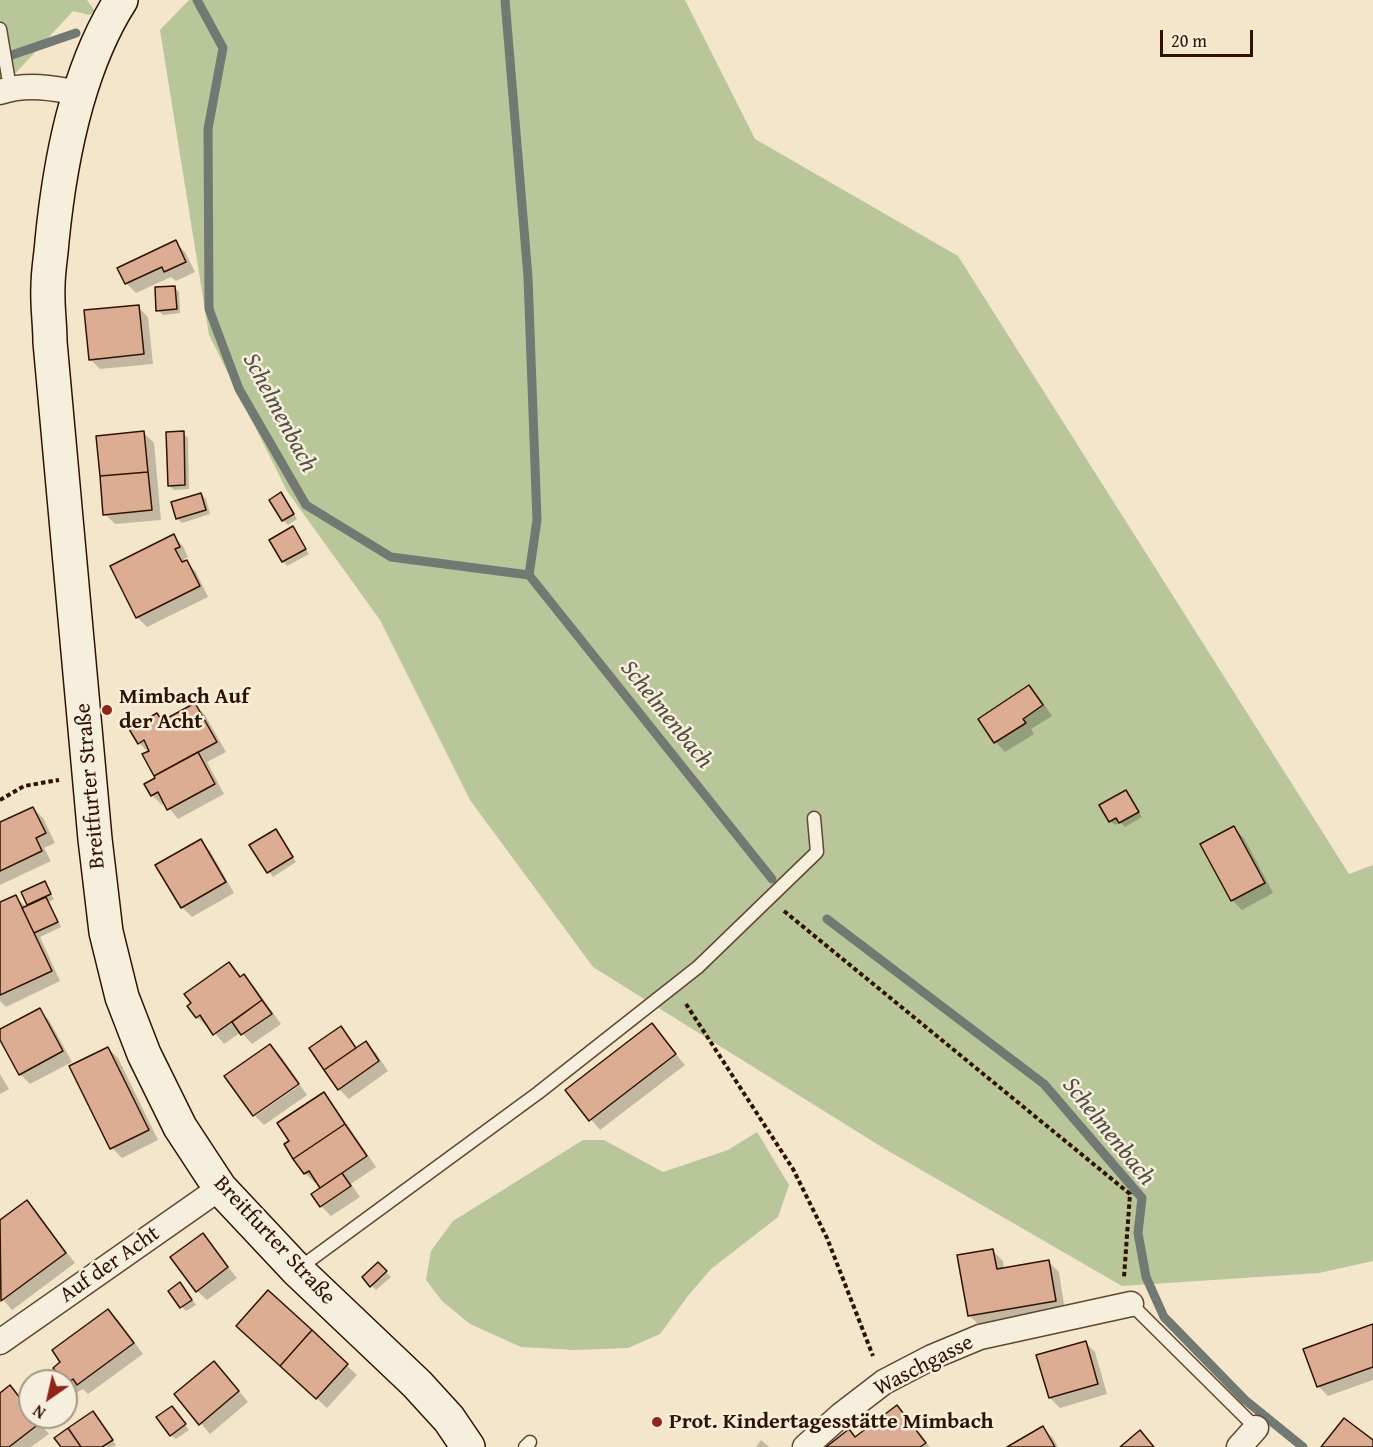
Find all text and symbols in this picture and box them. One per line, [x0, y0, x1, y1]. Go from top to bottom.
scale bar [1163, 18, 1256, 56]
text: 20 m [1171, 27, 1207, 54]
water label: Schelmenbach [235, 348, 323, 478]
water label: Schelmenbach [614, 655, 718, 775]
place label: Mimbach Auf der Acht [119, 684, 249, 736]
street label: Breitfurter Straße [71, 702, 111, 870]
marker: Mimbach Auf der Acht [100, 703, 114, 717]
water label: Schelmenbach [1056, 1072, 1160, 1192]
street label: Breitfurter Straße [208, 1171, 340, 1311]
street label: Auf der Acht [55, 1221, 165, 1309]
street label: Waschgasse [870, 1330, 978, 1402]
north arrow [18, 1369, 78, 1429]
text: N [28, 1399, 50, 1425]
place label: Prot. Kindertagesstätte Mimbach [669, 1409, 993, 1435]
marker: Prot. Kindertagesstätte Mimbach [650, 1415, 664, 1429]

